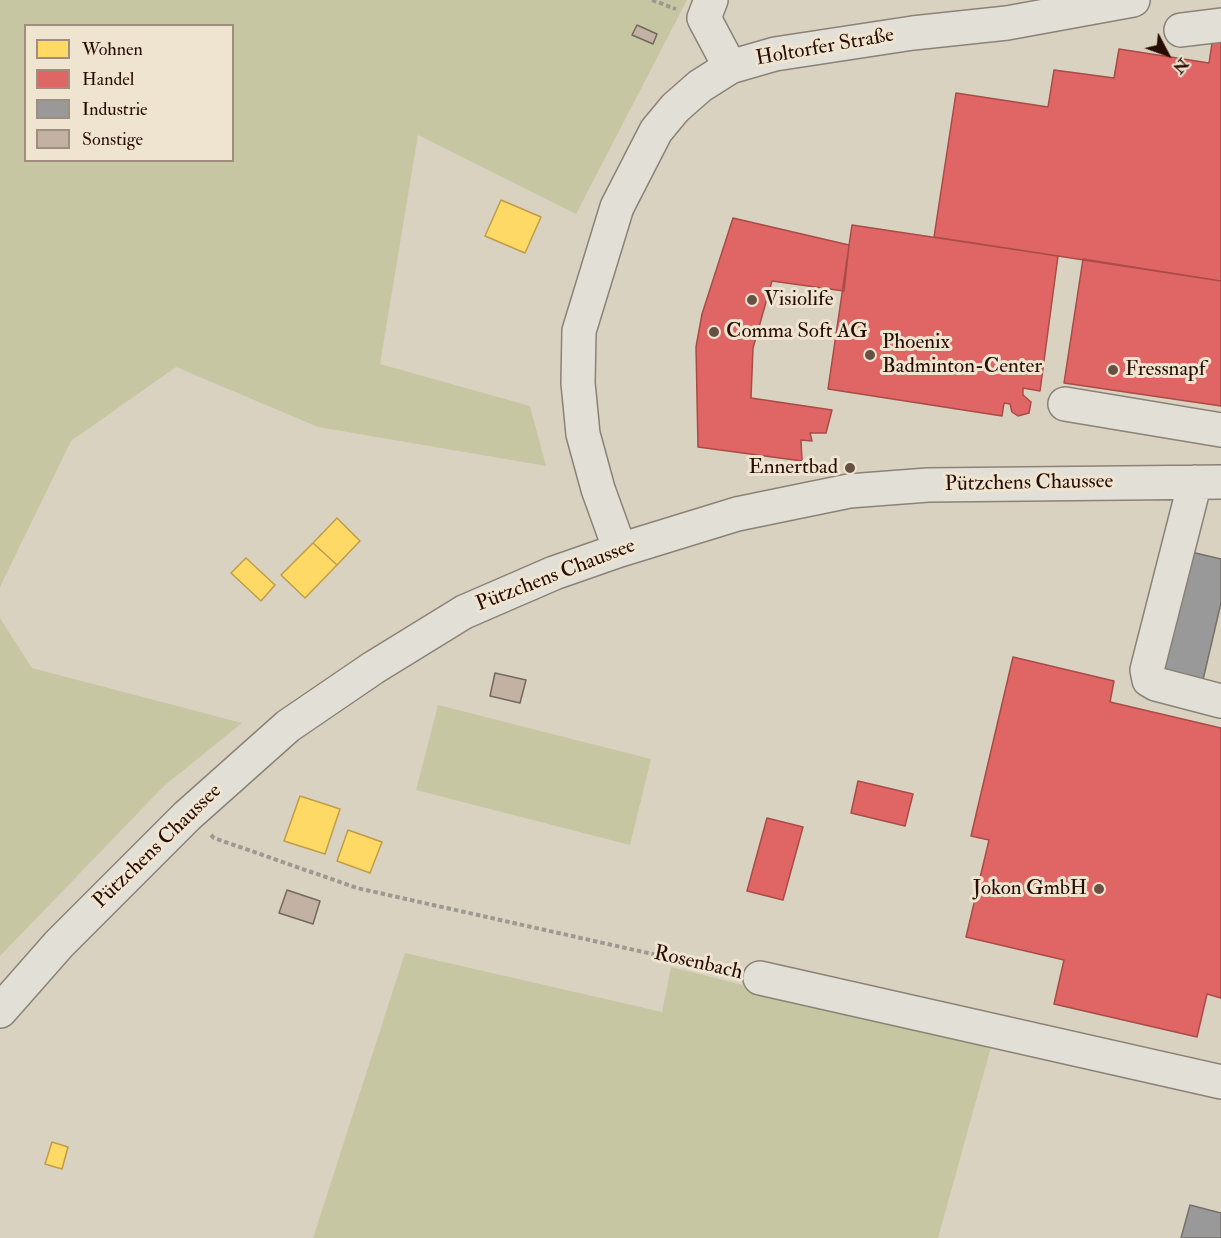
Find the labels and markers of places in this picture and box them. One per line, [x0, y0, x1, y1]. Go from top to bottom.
place label: Visiolife [764, 287, 833, 313]
marker: Visiolife [745, 293, 759, 307]
place label: Comma Soft AG [726, 319, 868, 345]
marker: Comma Soft AG [707, 325, 721, 339]
place label: Phoenix Badminton-Center [882, 330, 1042, 380]
marker: Phoenix Badminton-Center [863, 348, 877, 362]
place label: Fressnapf [1125, 357, 1205, 383]
marker: Fressnapf [1106, 363, 1120, 377]
place label: Ennertbad [749, 455, 838, 481]
marker: Ennertbad [843, 461, 857, 475]
place label: Jokon GmbH [973, 876, 1087, 902]
marker: Jokon GmbH [1092, 882, 1106, 896]

